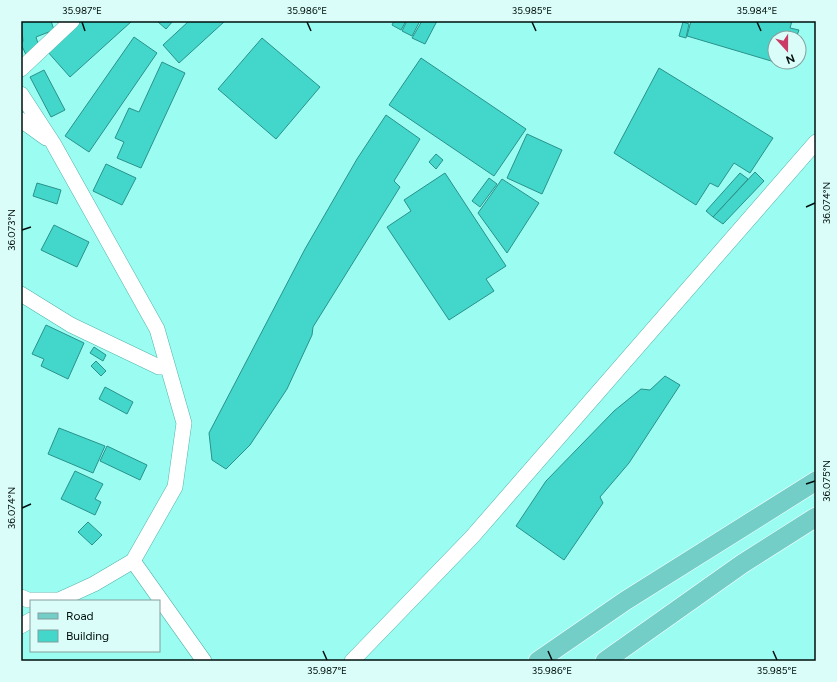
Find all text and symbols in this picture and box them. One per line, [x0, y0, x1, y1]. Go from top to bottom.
text: 35.987°E [62, 4, 102, 17]
text: 35.986°E [287, 4, 327, 17]
text: 35.985°E [512, 4, 552, 17]
text: 35.984°E [737, 4, 778, 17]
north arrow [767, 30, 807, 70]
text: N [784, 51, 797, 66]
text: 36.074°N [820, 182, 833, 224]
text: 36.073°N [5, 209, 18, 251]
text: 36.075°N [820, 460, 833, 502]
text: 36.074°N [5, 487, 18, 529]
legend [30, 600, 160, 652]
text: Road [66, 609, 94, 623]
text: Building [66, 629, 109, 643]
text: 35.987°E [307, 664, 347, 677]
text: 35.986°E [532, 664, 572, 677]
text: 35.985°E [757, 664, 797, 677]

